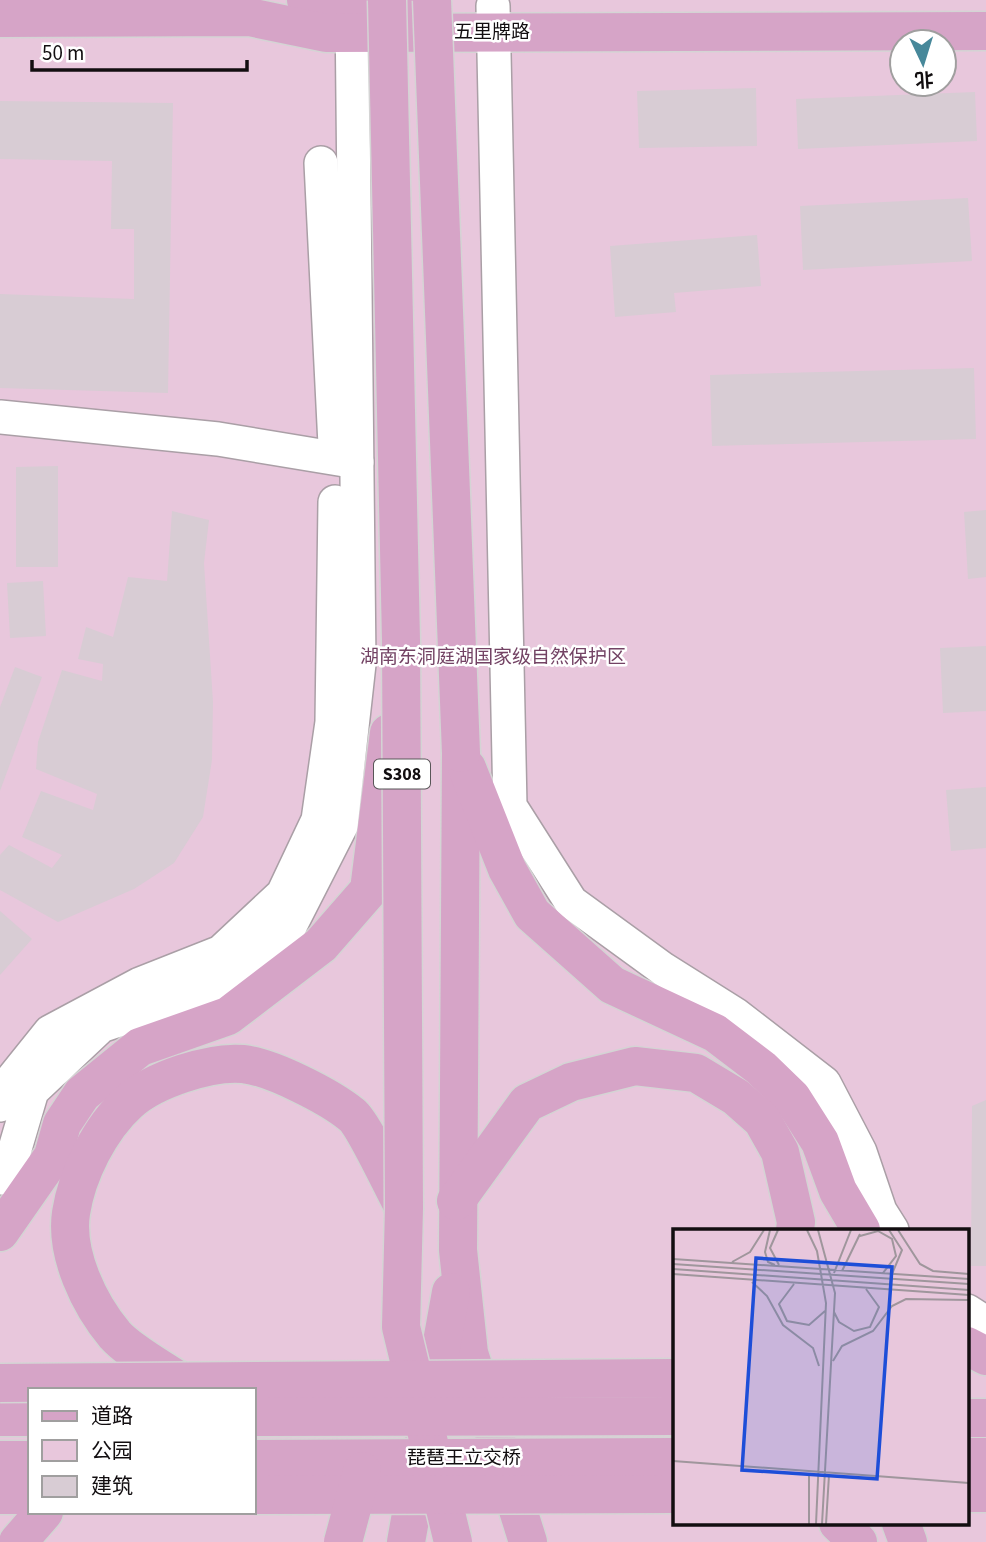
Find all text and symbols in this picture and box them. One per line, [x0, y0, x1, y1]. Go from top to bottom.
street label: 五里牌路 [454, 19, 530, 46]
scale bar [32, 28, 247, 72]
north arrow [888, 28, 958, 98]
text: 50 m [42, 38, 84, 68]
text: 北 [914, 64, 935, 93]
park label: 湖南东洞庭湖国家级自然保护区 [360, 644, 626, 671]
road number: S308 [374, 760, 430, 788]
inset map [673, 1229, 968, 1524]
legend [28, 1388, 256, 1514]
text: 道路 [91, 1401, 133, 1431]
text: 公园 [91, 1436, 133, 1466]
street label: 琵琶王立交桥 [407, 1445, 521, 1472]
text: 建筑 [91, 1471, 133, 1501]

